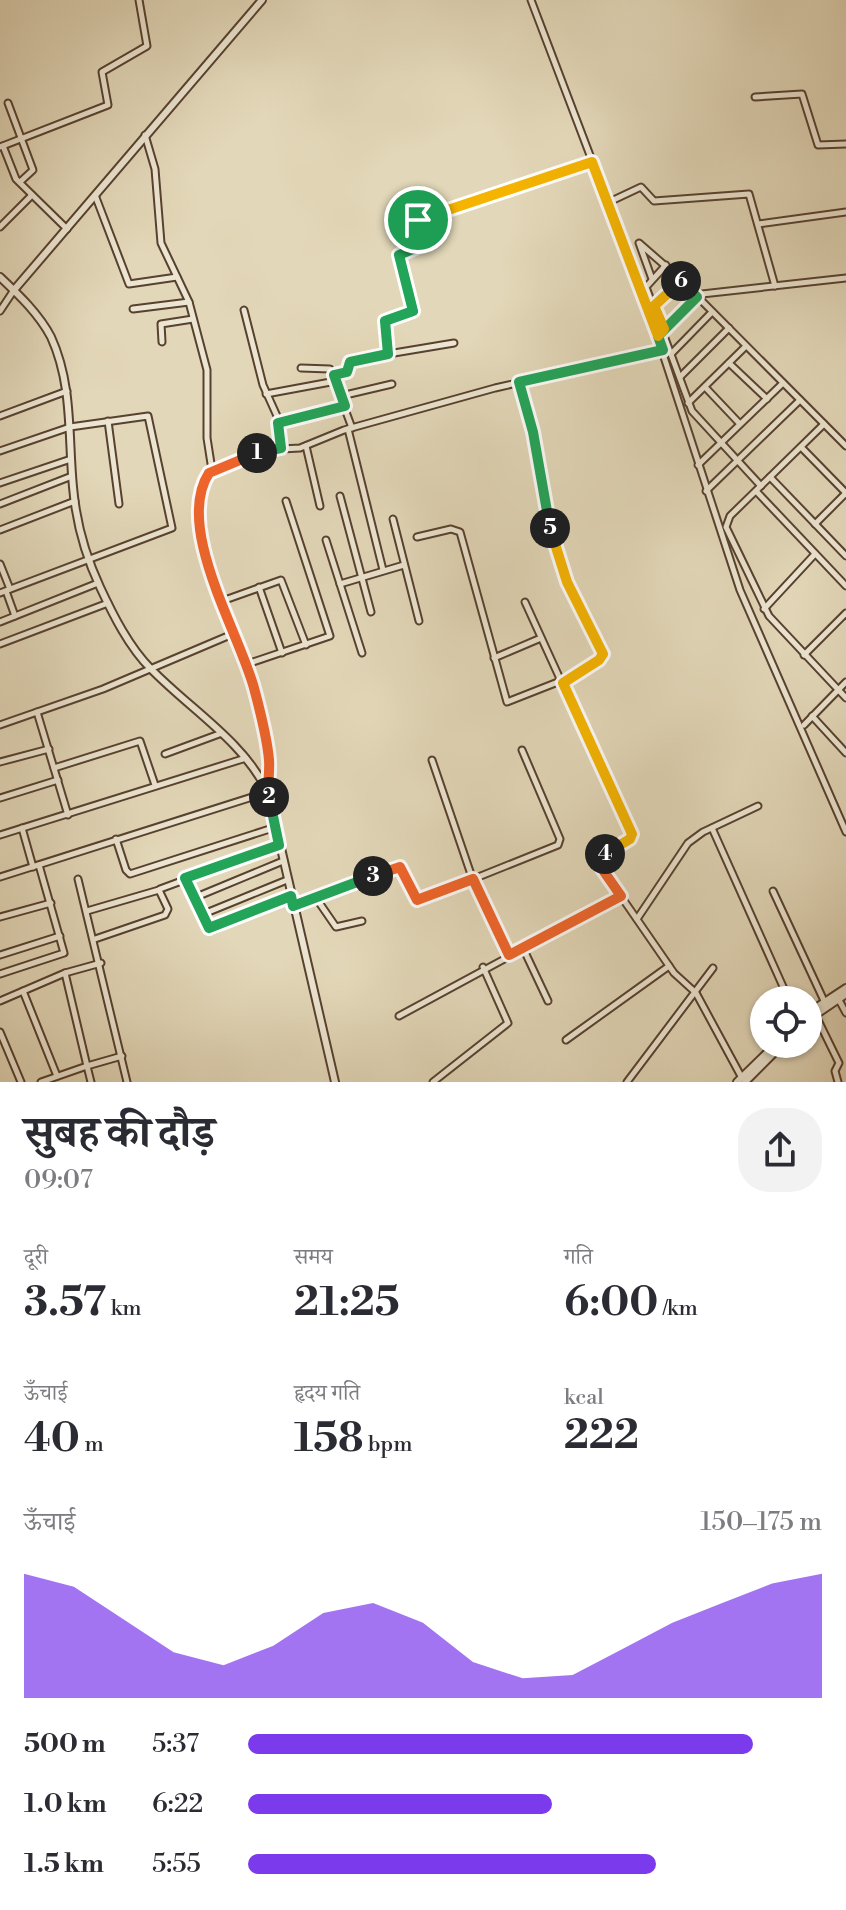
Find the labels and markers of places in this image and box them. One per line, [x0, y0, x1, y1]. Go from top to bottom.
pin [384, 186, 452, 254]
pin: 6 [661, 261, 701, 301]
pin: 1 [237, 433, 277, 473]
pin: 5 [530, 508, 570, 548]
pin: 2 [249, 777, 289, 817]
pin: 4 [585, 834, 625, 874]
pin: 3 [353, 856, 393, 896]

